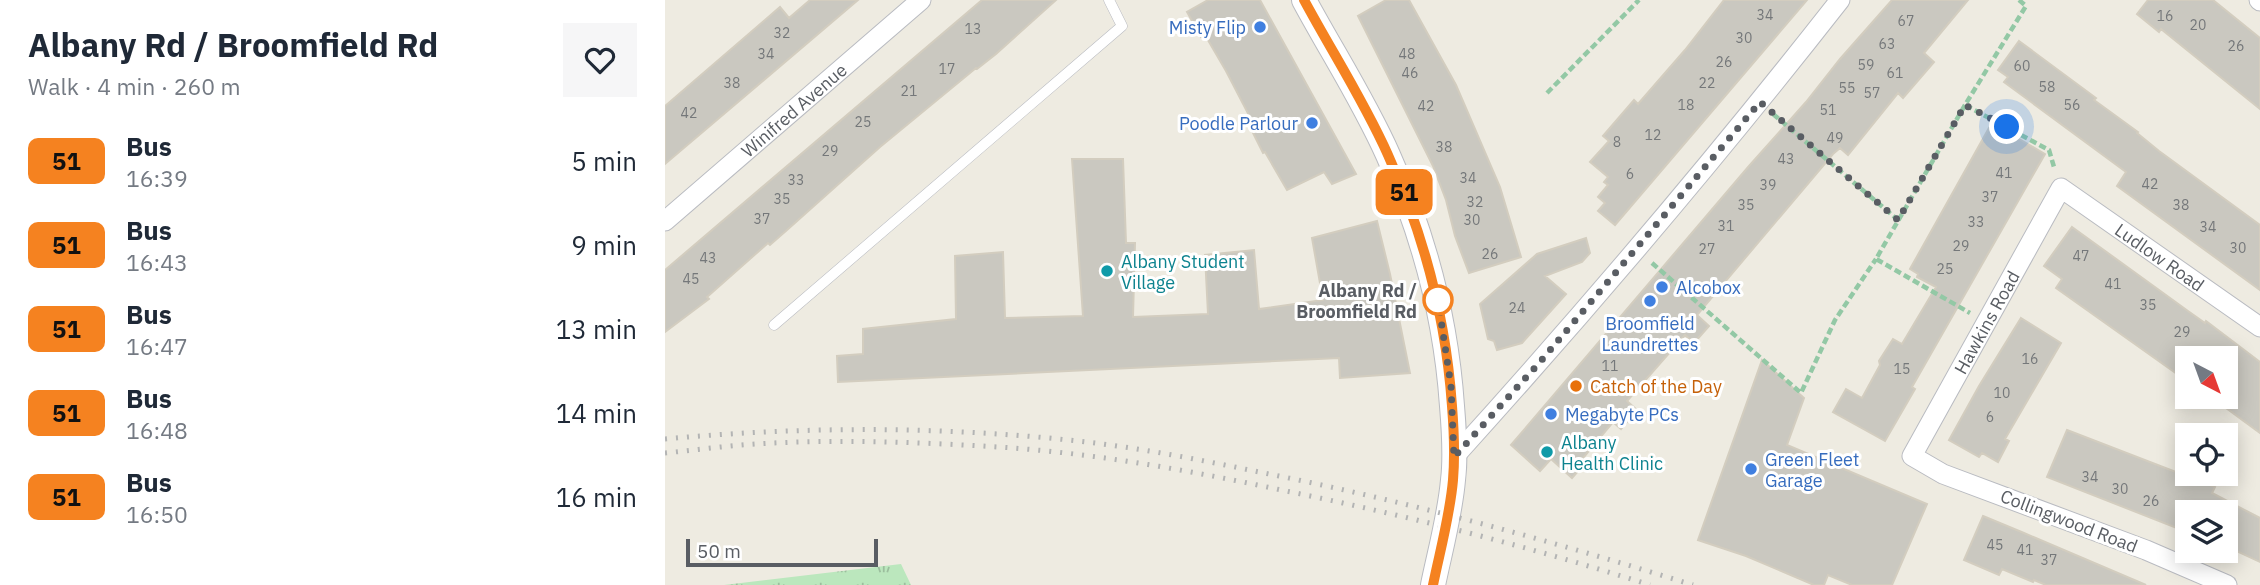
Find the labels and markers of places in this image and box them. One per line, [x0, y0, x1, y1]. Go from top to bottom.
place label: Misty Flip [1169, 16, 1246, 39]
marker: Misty Flip [1252, 19, 1268, 35]
place label: Poodle Parlour [1179, 112, 1298, 135]
marker: Poodle Parlour [1304, 115, 1320, 131]
place label: Albany Student Village [1121, 250, 1245, 294]
marker: Albany Student Village [1099, 263, 1115, 279]
place label: Alcobox [1676, 276, 1741, 299]
place label: Albany Rd / Broomfield Rd [1296, 279, 1417, 323]
marker: Alcobox [1654, 279, 1670, 295]
marker: Albany Rd / Broomfield Rd [1423, 285, 1453, 315]
marker: Broomfield Laundrettes [1642, 293, 1658, 309]
place label: Broomfield Laundrettes [1602, 312, 1698, 356]
place label: Catch of the Day [1590, 375, 1722, 398]
marker: Catch of the Day [1568, 378, 1584, 394]
place label: Megabyte PCs [1565, 403, 1679, 426]
marker: Megabyte PCs [1543, 406, 1559, 422]
place label: Albany Health Clinic [1561, 431, 1663, 475]
marker: Albany Health Clinic [1539, 444, 1555, 460]
place label: Green Fleet Garage [1765, 448, 1859, 492]
marker: Green Fleet Garage [1743, 461, 1759, 477]

